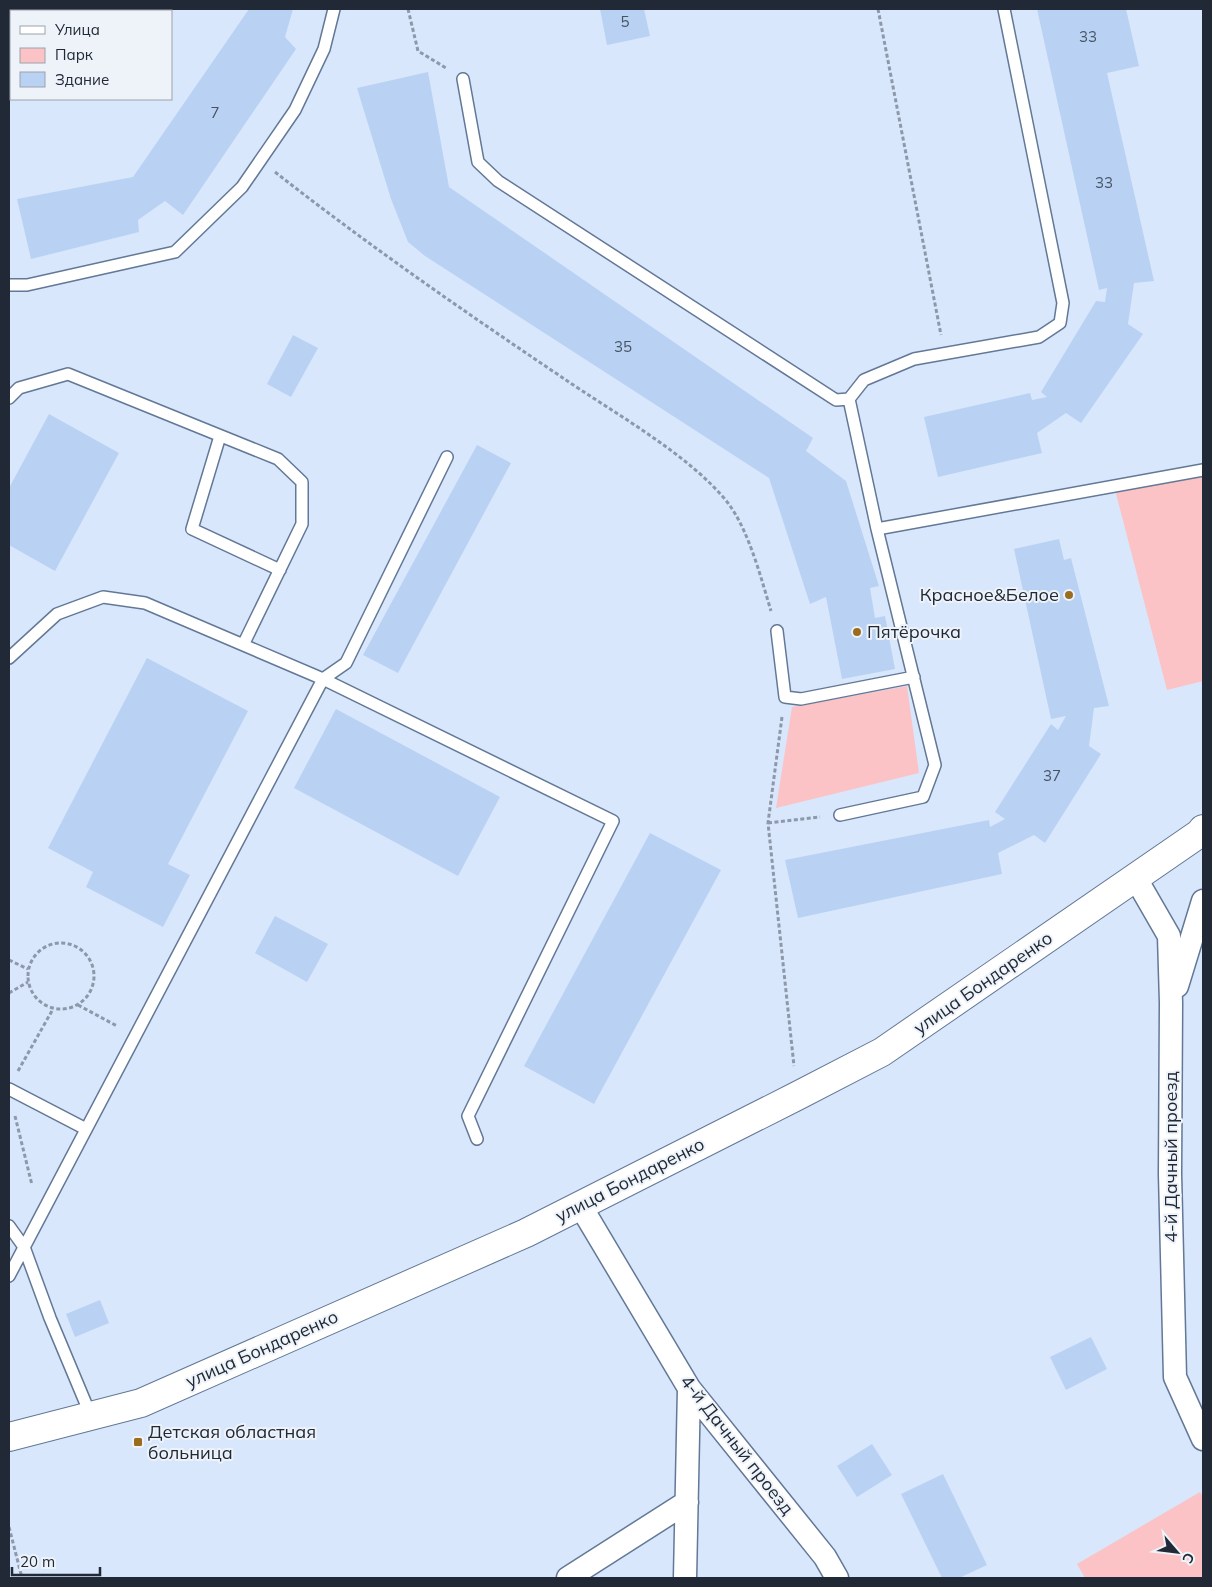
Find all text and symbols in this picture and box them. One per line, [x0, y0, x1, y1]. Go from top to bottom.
legend [10, 10, 172, 100]
house number: 5 [620, 12, 630, 31]
text: Улица [54, 20, 100, 39]
house number: 33 [1079, 27, 1097, 46]
text: Парк [55, 45, 94, 64]
text: Здание [55, 70, 109, 89]
house number: 7 [210, 103, 220, 122]
house number: 33 [1095, 173, 1113, 192]
house number: 35 [614, 337, 632, 356]
place label: Красное&Белое [920, 583, 1059, 606]
marker: Красное&Белое [1063, 589, 1075, 601]
place label: Пятёрочка [867, 620, 961, 643]
marker: Пятёрочка [851, 626, 863, 638]
house number: 37 [1043, 766, 1061, 785]
street label: улица Бондаренко [909, 926, 1057, 1039]
street label: 4-й Дачный проезд [1159, 1071, 1182, 1243]
street label: улица Бондаренко [551, 1132, 708, 1227]
street label: улица Бондаренко [182, 1305, 342, 1392]
street label: 4-й Дачный проезд [676, 1370, 799, 1519]
place label: Детская областная больница [148, 1420, 316, 1464]
marker: Детская областная больница [132, 1436, 144, 1448]
north arrow [1152, 1527, 1202, 1577]
scale bar [12, 1544, 100, 1576]
text: С [1178, 1550, 1199, 1567]
text: 20 m [20, 1552, 55, 1571]

